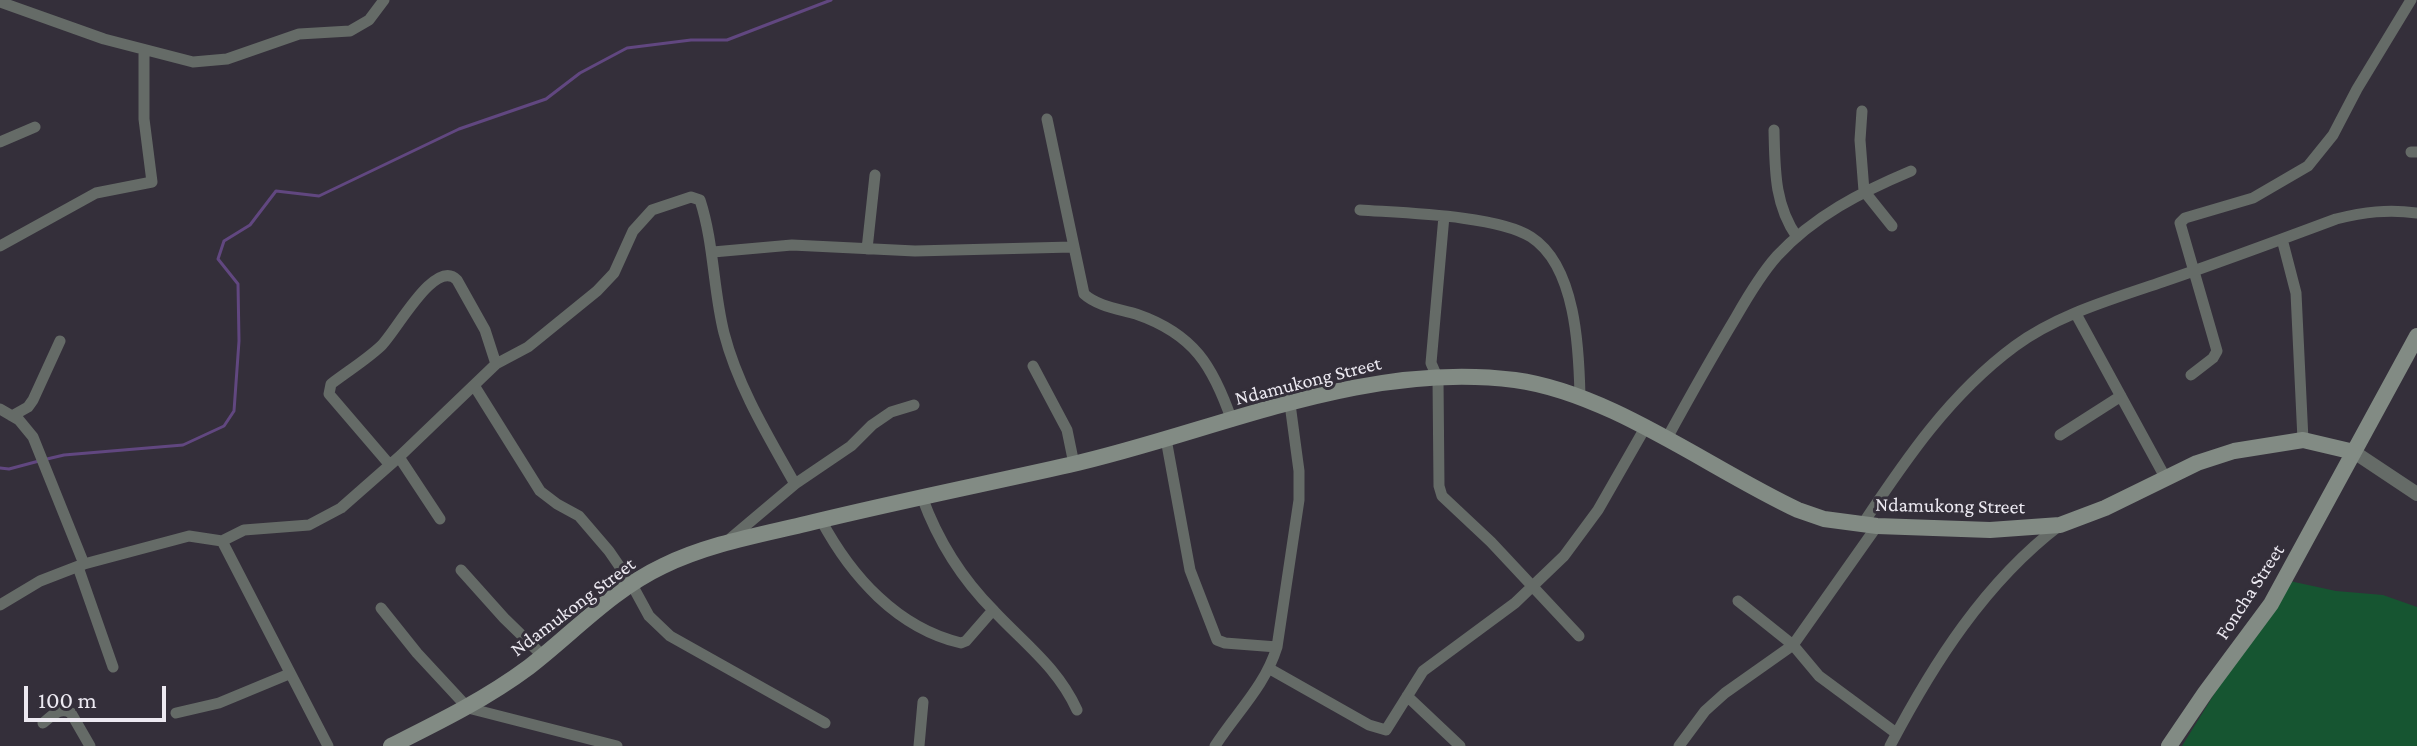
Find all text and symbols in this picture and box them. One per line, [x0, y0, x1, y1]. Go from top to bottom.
street label: Ndamukong Street [1232, 351, 1384, 411]
street label: Ndamukong Street [1875, 493, 2025, 519]
street label: Foncha Street [2210, 540, 2290, 644]
street label: Ndamukong Street [506, 552, 640, 662]
scale bar [28, 670, 170, 720]
text: 100 m [38, 686, 97, 713]

